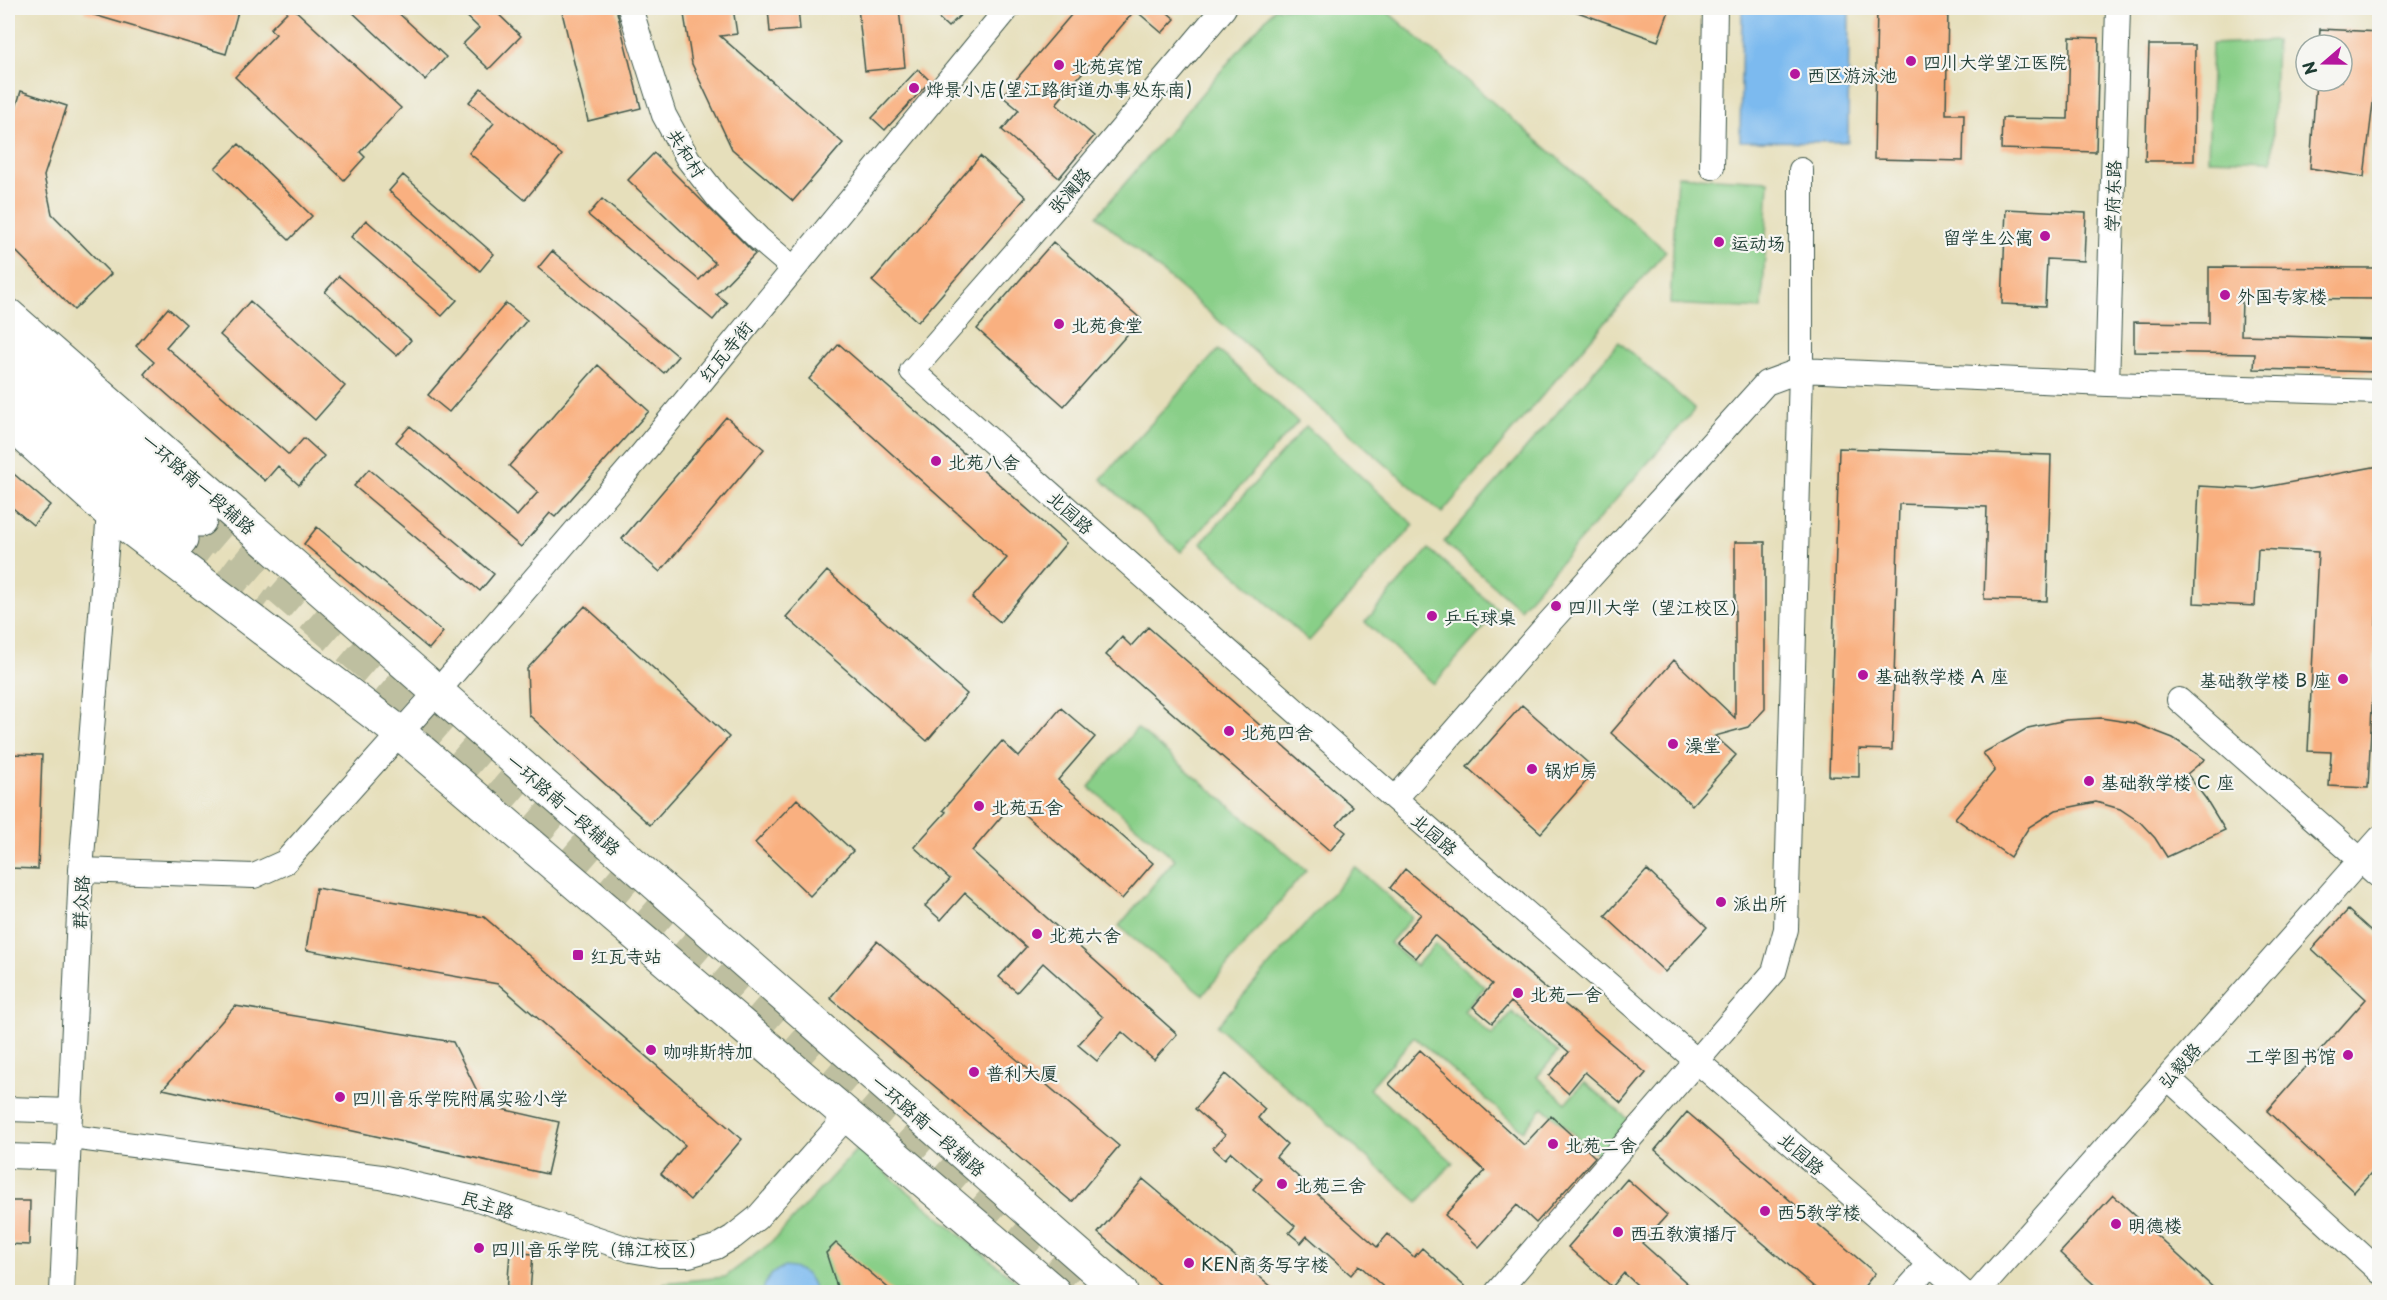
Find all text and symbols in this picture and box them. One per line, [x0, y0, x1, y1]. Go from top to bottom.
north arrow [2294, 33, 2354, 93]
place label: 四川大学望江医院 [1923, 48, 2067, 75]
place label: 北苑宾馆 [1071, 52, 1143, 79]
marker: 四川大学望江医院 [1904, 54, 1918, 68]
marker: 北苑宾馆 [1052, 58, 1066, 72]
text: N [2296, 58, 2322, 79]
place label: 西区游泳池 [1807, 61, 1897, 88]
marker: 西区游泳池 [1788, 67, 1802, 81]
place label: 烨景小店(望江路街道办事处东南) [926, 75, 1192, 102]
marker: 烨景小店(望江路街道办事处东南) [907, 81, 921, 95]
street label: 共和村 [661, 123, 713, 183]
street label: 学府东路 [2097, 160, 2127, 232]
street label: 张澜路 [1041, 161, 1097, 219]
place label: 留学生公寓 [1943, 223, 2033, 250]
place label: 运动场 [1731, 229, 1785, 256]
marker: 留学生公寓 [2038, 229, 2052, 243]
marker: 运动场 [1712, 235, 1726, 249]
place label: 外国专家楼 [2237, 282, 2327, 309]
marker: 外国专家楼 [2218, 288, 2232, 302]
place label: 北苑食堂 [1071, 311, 1143, 338]
street label: 红瓦寺街 [692, 315, 758, 387]
marker: 北苑食堂 [1052, 317, 1066, 331]
street label: 一环路南一段辅路 [136, 426, 262, 540]
place label: 北苑八舍 [948, 448, 1020, 475]
marker: 北苑八舍 [929, 454, 943, 468]
street label: 北园路 [1042, 484, 1100, 540]
place label: 四川大学（望江校区） [1568, 593, 1748, 620]
marker: 四川大学（望江校区） [1549, 599, 1563, 613]
place label: 乒乓球桌 [1444, 603, 1516, 630]
marker: 乒乓球桌 [1425, 609, 1439, 623]
place label: 基础教学楼 A 座 [1875, 662, 2009, 689]
place label: 基础教学楼 B 座 [2199, 666, 2331, 693]
marker: 基础教学楼 A 座 [1856, 668, 1870, 682]
marker: 基础教学楼 B 座 [2336, 672, 2350, 686]
place label: 北苑四舍 [1241, 718, 1313, 745]
marker: 北苑四舍 [1222, 724, 1236, 738]
place label: 澡堂 [1685, 731, 1721, 758]
marker: 澡堂 [1666, 737, 1680, 751]
street label: 一环路南一段辅路 [501, 747, 627, 861]
place label: 锅炉房 [1544, 756, 1598, 783]
marker: 锅炉房 [1525, 762, 1539, 776]
place label: 基础教学楼 C 座 [2101, 768, 2235, 795]
marker: 基础教学楼 C 座 [2082, 774, 2096, 788]
place label: 北苑五舍 [991, 793, 1063, 820]
marker: 北苑五舍 [972, 799, 986, 813]
street label: 北园路 [1406, 806, 1464, 862]
street label: 群众路 [65, 874, 95, 930]
place label: 派出所 [1733, 889, 1787, 916]
marker: 派出所 [1714, 895, 1728, 909]
place label: 北苑六舍 [1049, 921, 1121, 948]
marker: 北苑六舍 [1030, 927, 1044, 941]
place label: 红瓦寺站 [590, 942, 662, 969]
marker: 红瓦寺站 [571, 948, 585, 962]
place label: 北苑一舍 [1530, 980, 1602, 1007]
marker: 北苑一舍 [1511, 986, 1525, 1000]
street label: 弘毅路 [2151, 1036, 2207, 1094]
place label: 咖啡斯特加 [663, 1037, 753, 1064]
place label: 工学图书馆 [2246, 1042, 2336, 1069]
marker: 咖啡斯特加 [644, 1043, 658, 1057]
marker: 工学图书馆 [2341, 1048, 2355, 1062]
place label: 普利大厦 [986, 1059, 1058, 1086]
marker: 普利大厦 [967, 1065, 981, 1079]
street label: 一环路南一段辅路 [866, 1068, 992, 1182]
place label: 四川音乐学院附属实验小学 [352, 1084, 568, 1111]
marker: 四川音乐学院附属实验小学 [333, 1090, 347, 1104]
street label: 北园路 [1773, 1125, 1831, 1181]
place label: 北苑二舍 [1565, 1131, 1637, 1158]
marker: 北苑二舍 [1546, 1137, 1560, 1151]
place label: 北苑三舍 [1294, 1171, 1366, 1198]
marker: 北苑三舍 [1275, 1177, 1289, 1191]
street label: 民主路 [458, 1183, 518, 1225]
place label: 西5教学楼 [1777, 1198, 1861, 1225]
marker: 西5教学楼 [1758, 1204, 1772, 1218]
place label: 明德楼 [2128, 1211, 2182, 1238]
marker: 明德楼 [2109, 1217, 2123, 1231]
place label: 西五教演播厅 [1630, 1219, 1738, 1246]
marker: 西五教演播厅 [1611, 1225, 1625, 1239]
place label: 四川音乐学院（锦江校区） [491, 1235, 707, 1262]
marker: 四川音乐学院（锦江校区） [472, 1241, 486, 1255]
place label: KEN商务写字楼 [1201, 1250, 1329, 1277]
marker: KEN商务写字楼 [1182, 1256, 1196, 1270]

